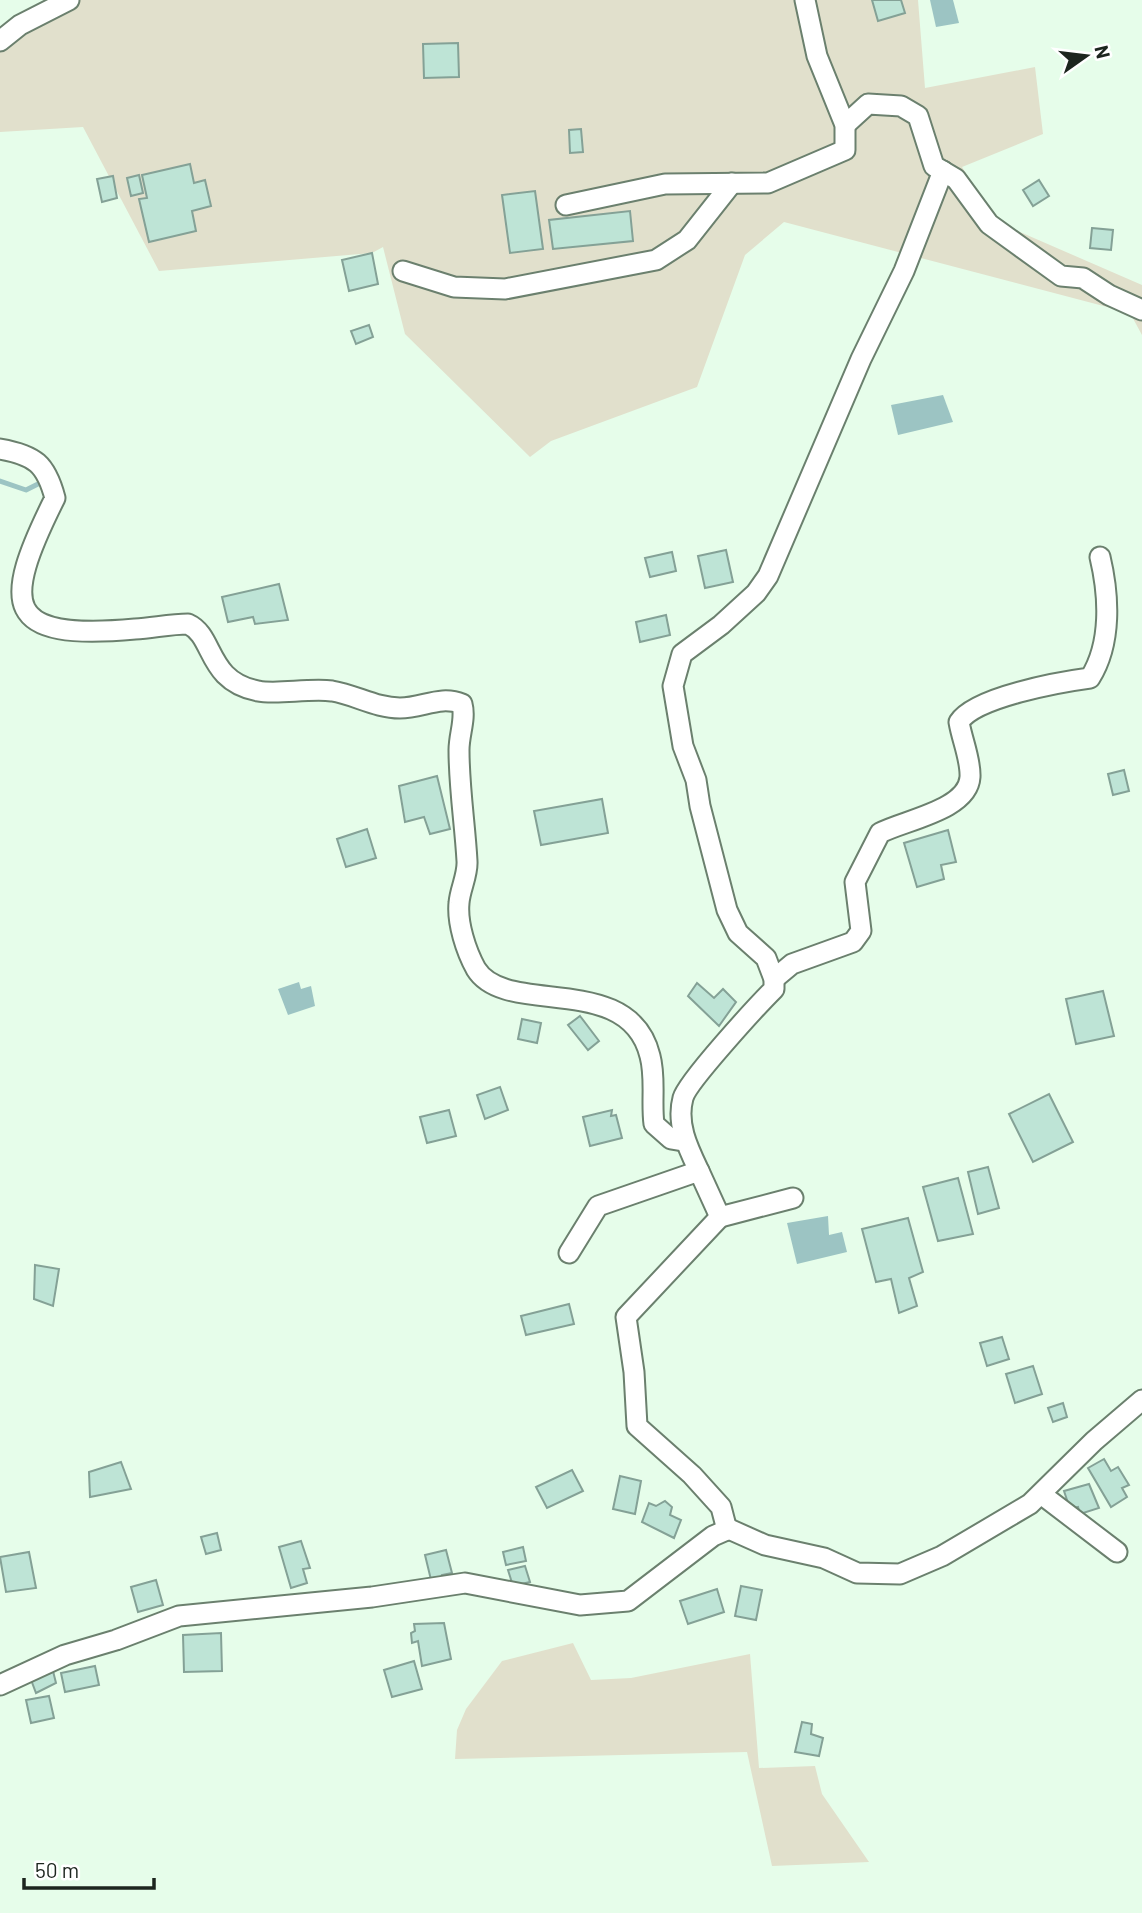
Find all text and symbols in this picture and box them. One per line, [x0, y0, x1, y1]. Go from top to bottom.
north arrow [1051, 21, 1121, 91]
text: N [1090, 43, 1116, 61]
scale bar [24, 1846, 154, 1890]
text: 50 m [35, 1857, 79, 1882]

